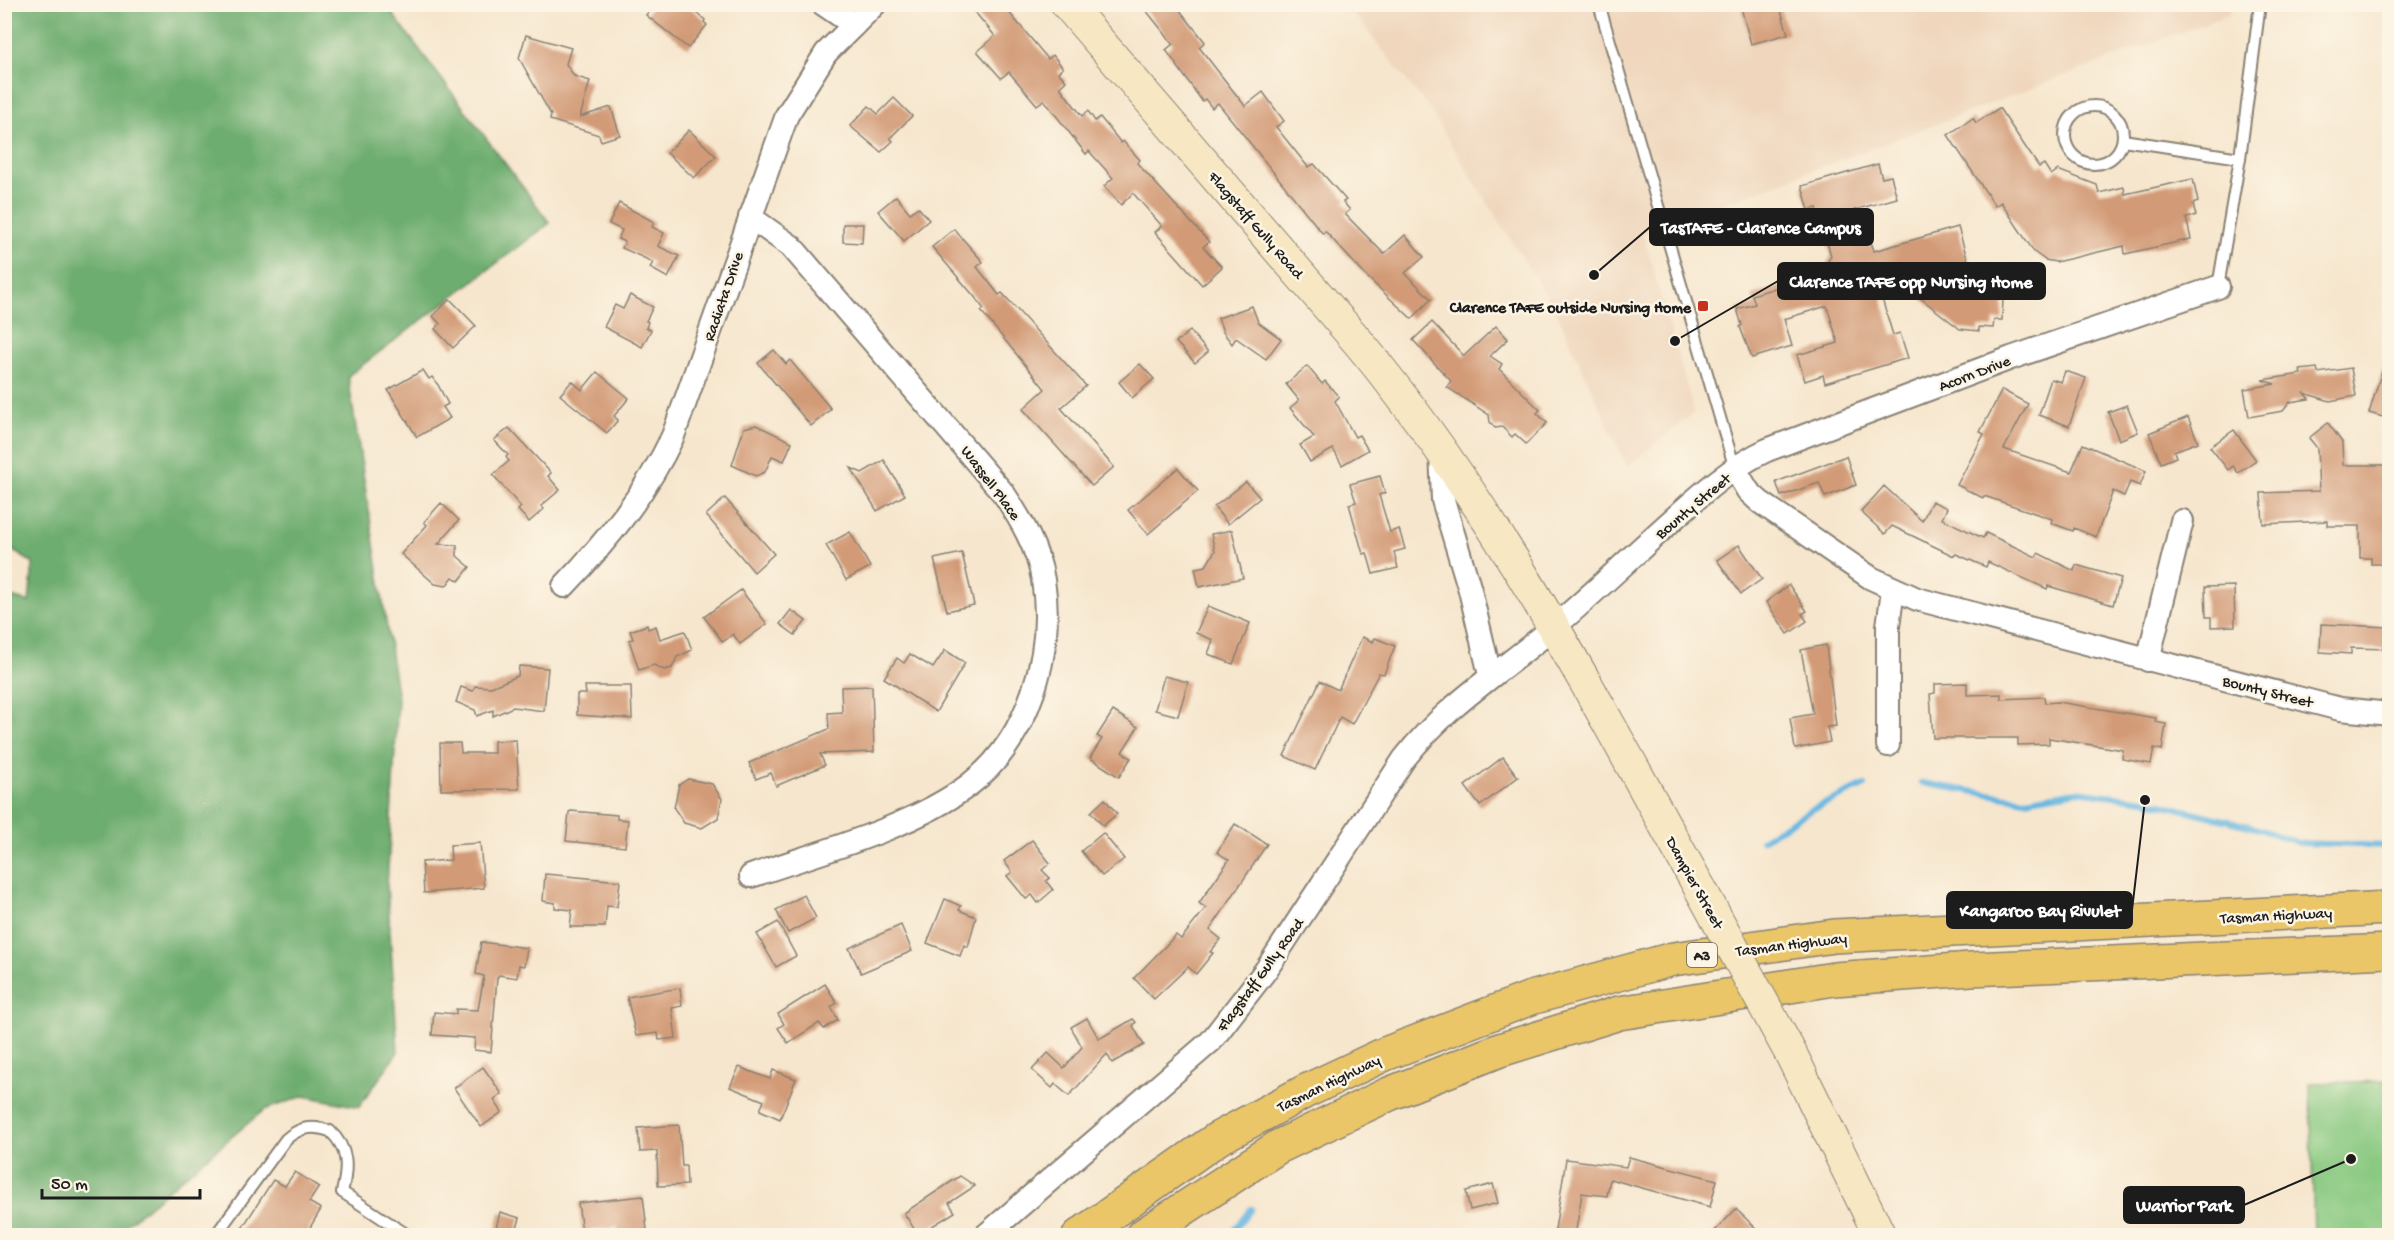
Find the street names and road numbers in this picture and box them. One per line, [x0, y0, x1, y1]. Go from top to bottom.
street label: Flagstaff Gully Road [1202, 168, 1307, 285]
street label: Radiata Drive [701, 249, 750, 344]
street label: Acorn Drive [1937, 353, 2014, 398]
street label: Wassell Place [955, 443, 1024, 526]
street label: Bounty Street [1652, 470, 1737, 545]
street label: Bounty Street [2219, 673, 2316, 714]
street label: Dampier Street [1659, 833, 1727, 934]
street label: Tasman Highway [2219, 905, 2333, 930]
street label: Flagstaff Gully Road [1214, 914, 1310, 1037]
street label: Tasman Highway [1734, 930, 1848, 963]
road number: A3 [1687, 943, 1717, 967]
street label: Tasman Highway [1274, 1052, 1384, 1119]

